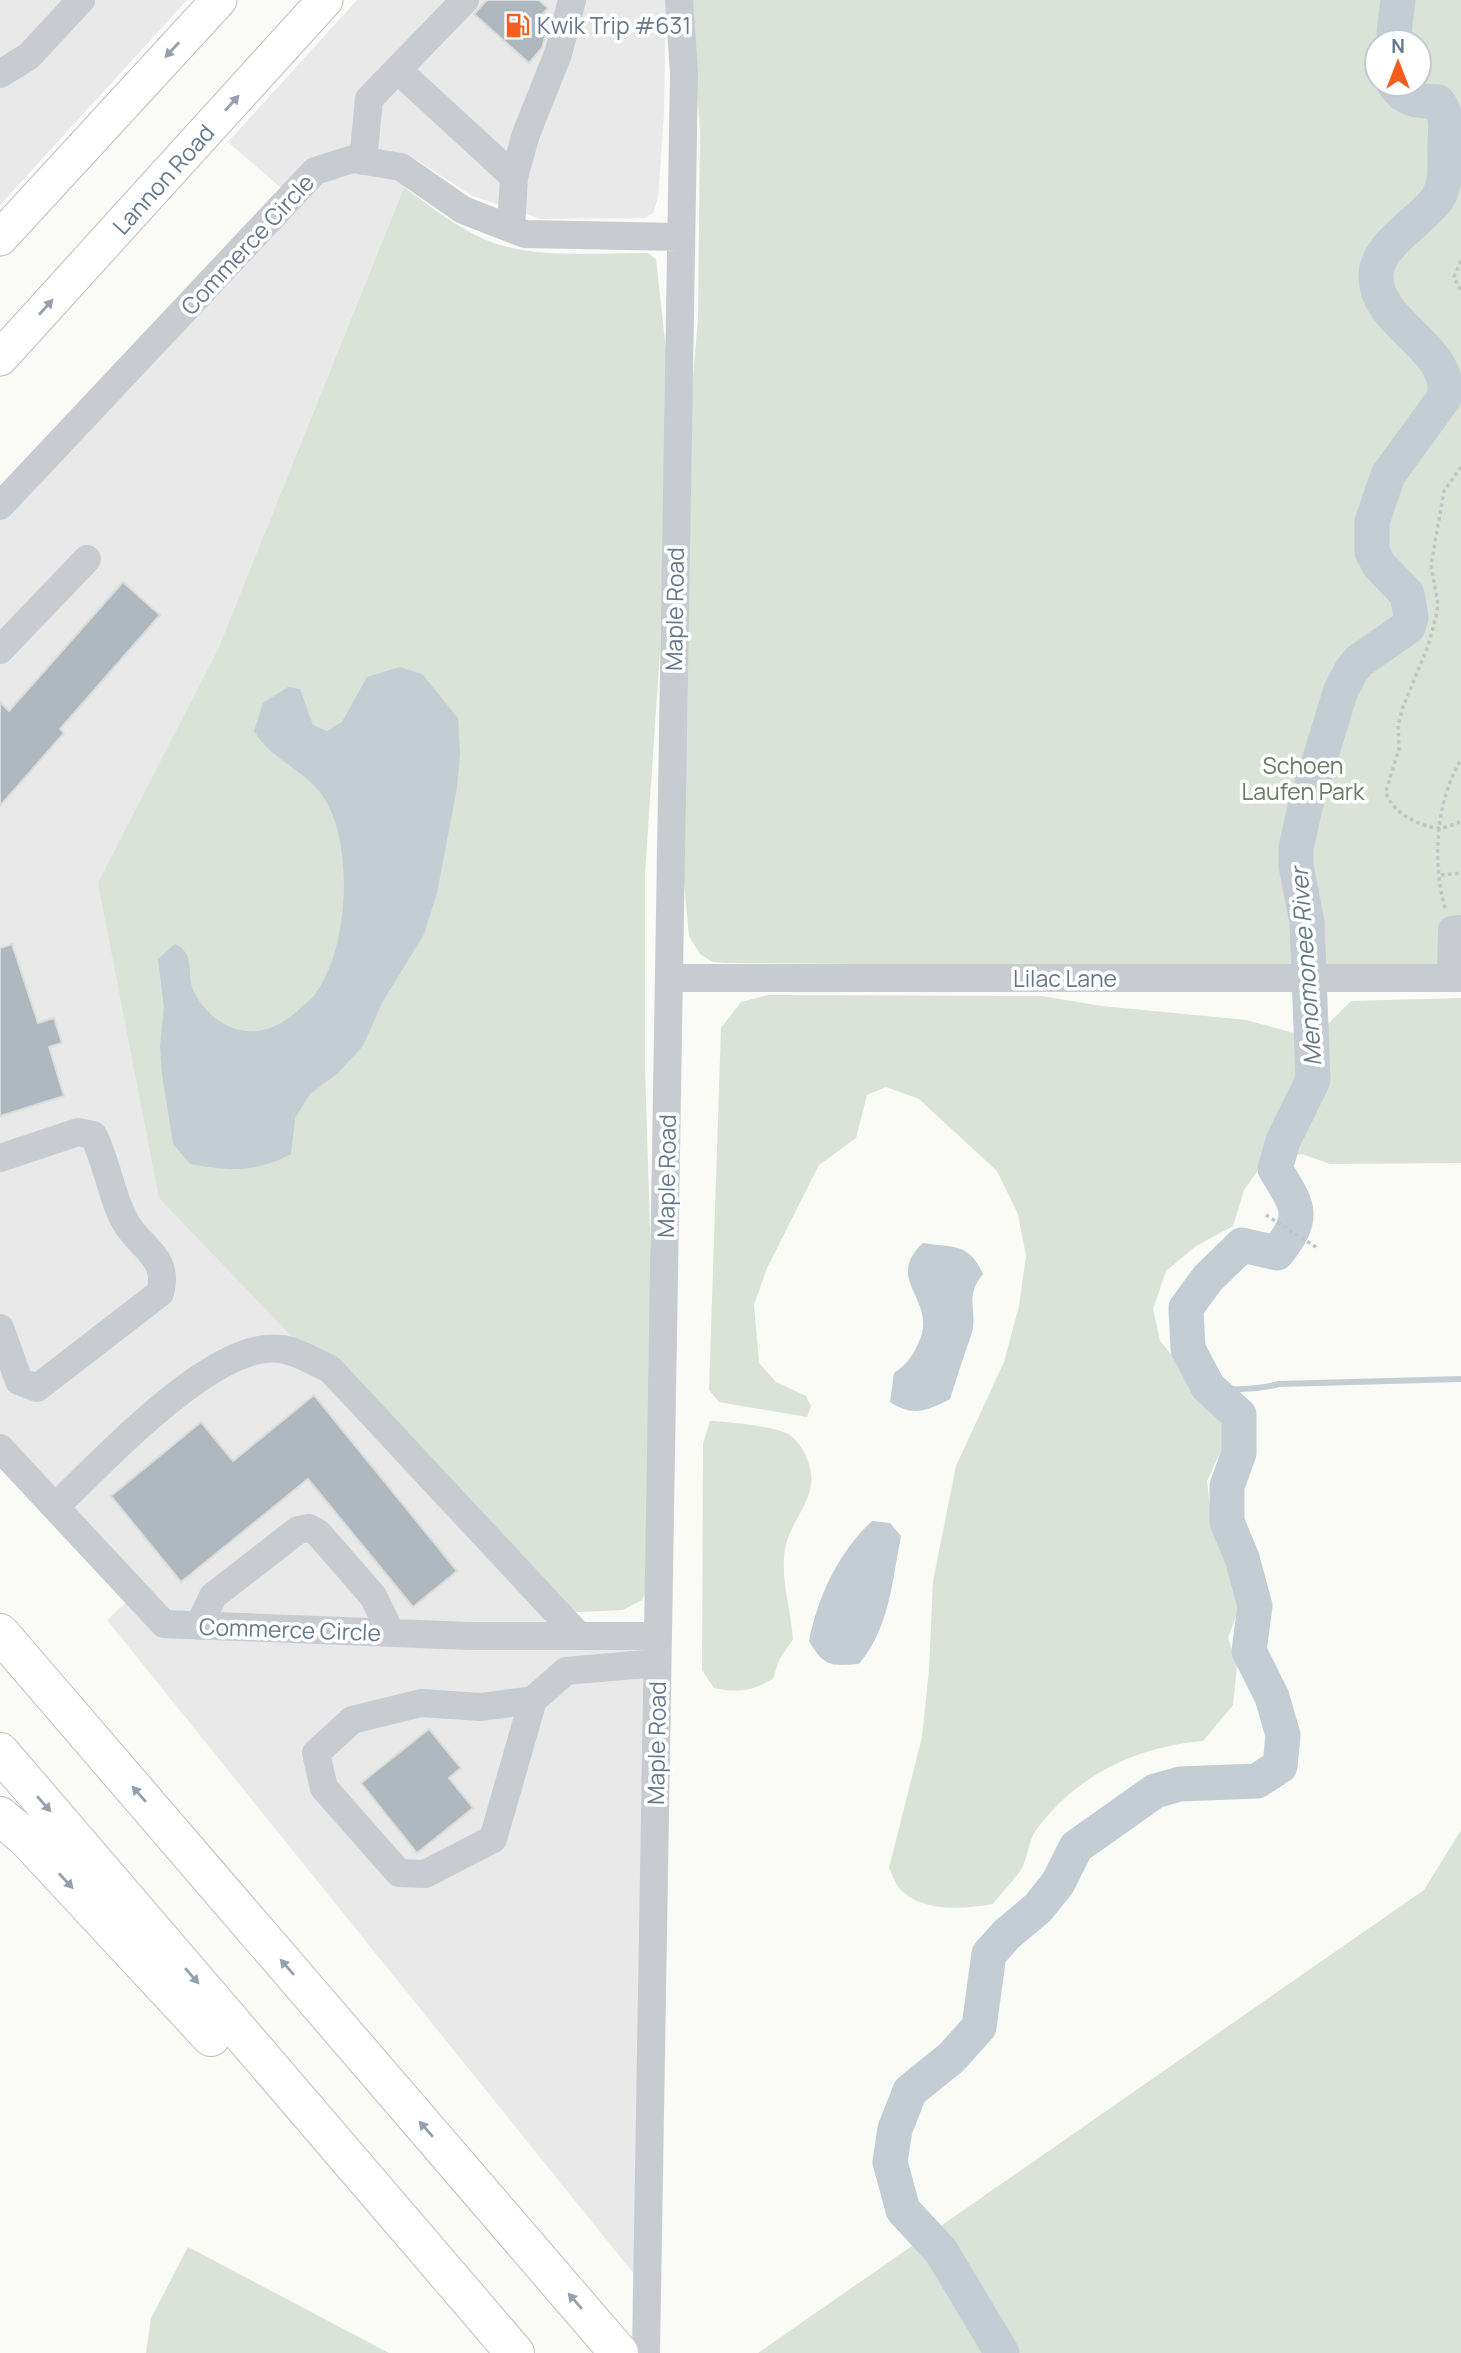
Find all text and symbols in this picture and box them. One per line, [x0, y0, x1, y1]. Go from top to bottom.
place label: Kwik Trip #631 [537, 9, 691, 41]
fuel station icon: Kwik Trip #631 [503, 11, 531, 39]
north arrow [1363, 28, 1433, 98]
text: N [1391, 33, 1405, 59]
one-way arrow [165, 41, 181, 58]
one-way arrow [224, 94, 240, 112]
street label: Lannon Road [105, 117, 221, 241]
street label: Commerce Circle [173, 167, 321, 321]
one-way arrow [38, 298, 54, 316]
street label: Maple Road [657, 547, 691, 671]
park label: Schoen Laufen Park [1241, 749, 1365, 807]
water label: Menomonee River [1281, 863, 1328, 1067]
street label: Lilac Lane [1013, 962, 1117, 994]
street label: Maple Road [649, 1114, 683, 1238]
street label: Commerce Circle [198, 1610, 382, 1648]
street label: Maple Road [639, 1681, 673, 1805]
one-way arrow [132, 1786, 147, 1803]
one-way arrow [36, 1795, 51, 1812]
one-way arrow [58, 1872, 74, 1890]
one-way arrow [279, 1958, 295, 1976]
one-way arrow [184, 1968, 199, 1985]
one-way arrow [419, 2120, 434, 2137]
one-way arrow [567, 2293, 582, 2311]

